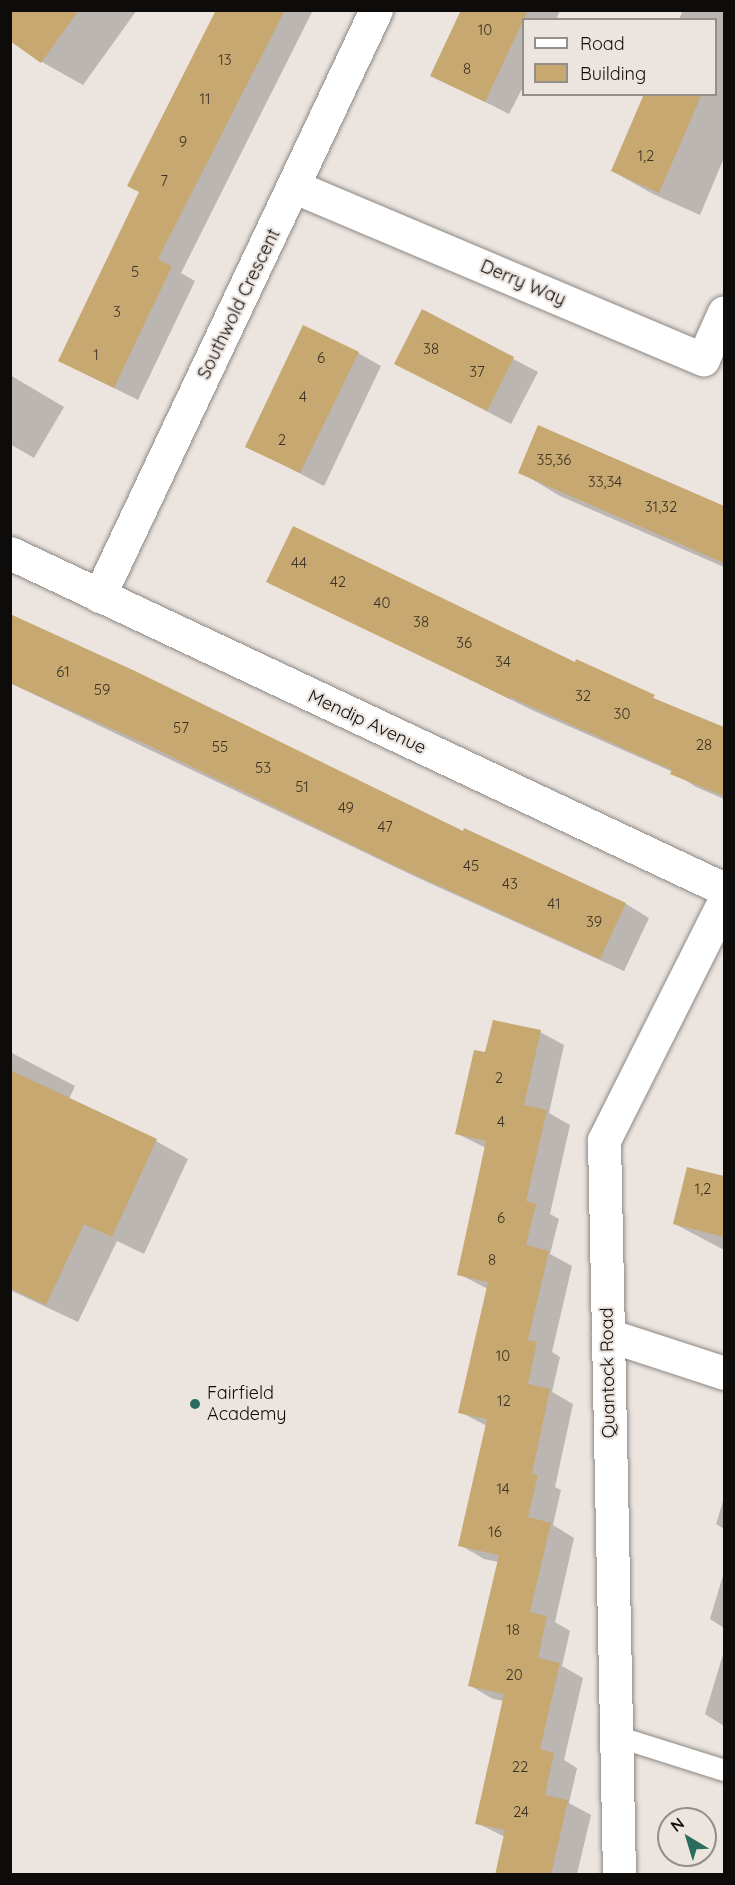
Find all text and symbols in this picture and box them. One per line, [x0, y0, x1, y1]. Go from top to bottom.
legend [522, 18, 717, 96]
house number: 10 [478, 21, 492, 39]
text: Road [580, 32, 625, 55]
house number: 13 [218, 51, 232, 69]
house number: 8 [463, 60, 471, 78]
text: Building [580, 62, 646, 85]
house number: 11 [199, 90, 211, 108]
house number: 9 [179, 133, 187, 151]
house number: 1,2 [638, 147, 654, 165]
house number: 7 [160, 172, 168, 190]
street label: Southwold Crescent [193, 225, 285, 383]
street label: Derry Way [477, 255, 569, 311]
house number: 5 [131, 263, 139, 281]
house number: 3 [113, 303, 121, 321]
house number: 38 [423, 340, 439, 358]
house number: 1 [93, 346, 99, 364]
house number: 6 [317, 349, 325, 367]
house number: 37 [469, 363, 485, 381]
house number: 4 [299, 388, 307, 406]
house number: 2 [278, 431, 286, 449]
house number: 35,36 [537, 451, 571, 469]
house number: 33,34 [588, 473, 622, 491]
house number: 31,32 [645, 498, 677, 516]
house number: 44 [291, 554, 307, 572]
house number: 42 [330, 573, 346, 591]
house number: 40 [374, 594, 390, 612]
house number: 38 [413, 613, 429, 631]
house number: 36 [456, 634, 472, 652]
house number: 34 [495, 653, 511, 671]
house number: 61 [56, 663, 70, 681]
house number: 59 [94, 681, 110, 699]
street label: Mendip Avenue [305, 685, 429, 759]
house number: 32 [575, 687, 591, 705]
house number: 30 [614, 705, 630, 723]
house number: 57 [173, 719, 189, 737]
house number: 28 [696, 736, 712, 754]
house number: 55 [212, 738, 228, 756]
house number: 53 [255, 759, 271, 777]
house number: 51 [295, 778, 309, 796]
house number: 49 [338, 799, 354, 817]
house number: 47 [377, 818, 393, 836]
house number: 45 [463, 857, 479, 875]
house number: 43 [502, 875, 518, 893]
house number: 41 [547, 895, 561, 913]
house number: 39 [586, 913, 602, 931]
house number: 2 [495, 1069, 503, 1087]
house number: 4 [497, 1113, 505, 1131]
house number: 1,2 [695, 1180, 711, 1198]
house number: 6 [497, 1209, 505, 1227]
house number: 8 [488, 1251, 496, 1269]
street label: Quantock Road [596, 1307, 620, 1439]
house number: 10 [496, 1347, 510, 1365]
place label: Fairfield Academy [207, 1383, 287, 1426]
house number: 12 [497, 1392, 511, 1410]
marker: Fairfield Academy [188, 1397, 202, 1411]
house number: 14 [496, 1480, 510, 1498]
house number: 16 [488, 1523, 502, 1541]
house number: 18 [506, 1621, 520, 1639]
house number: 20 [505, 1666, 523, 1684]
house number: 22 [512, 1758, 528, 1776]
house number: 24 [513, 1803, 529, 1821]
north arrow [657, 1807, 717, 1867]
text: N [666, 1813, 688, 1836]

